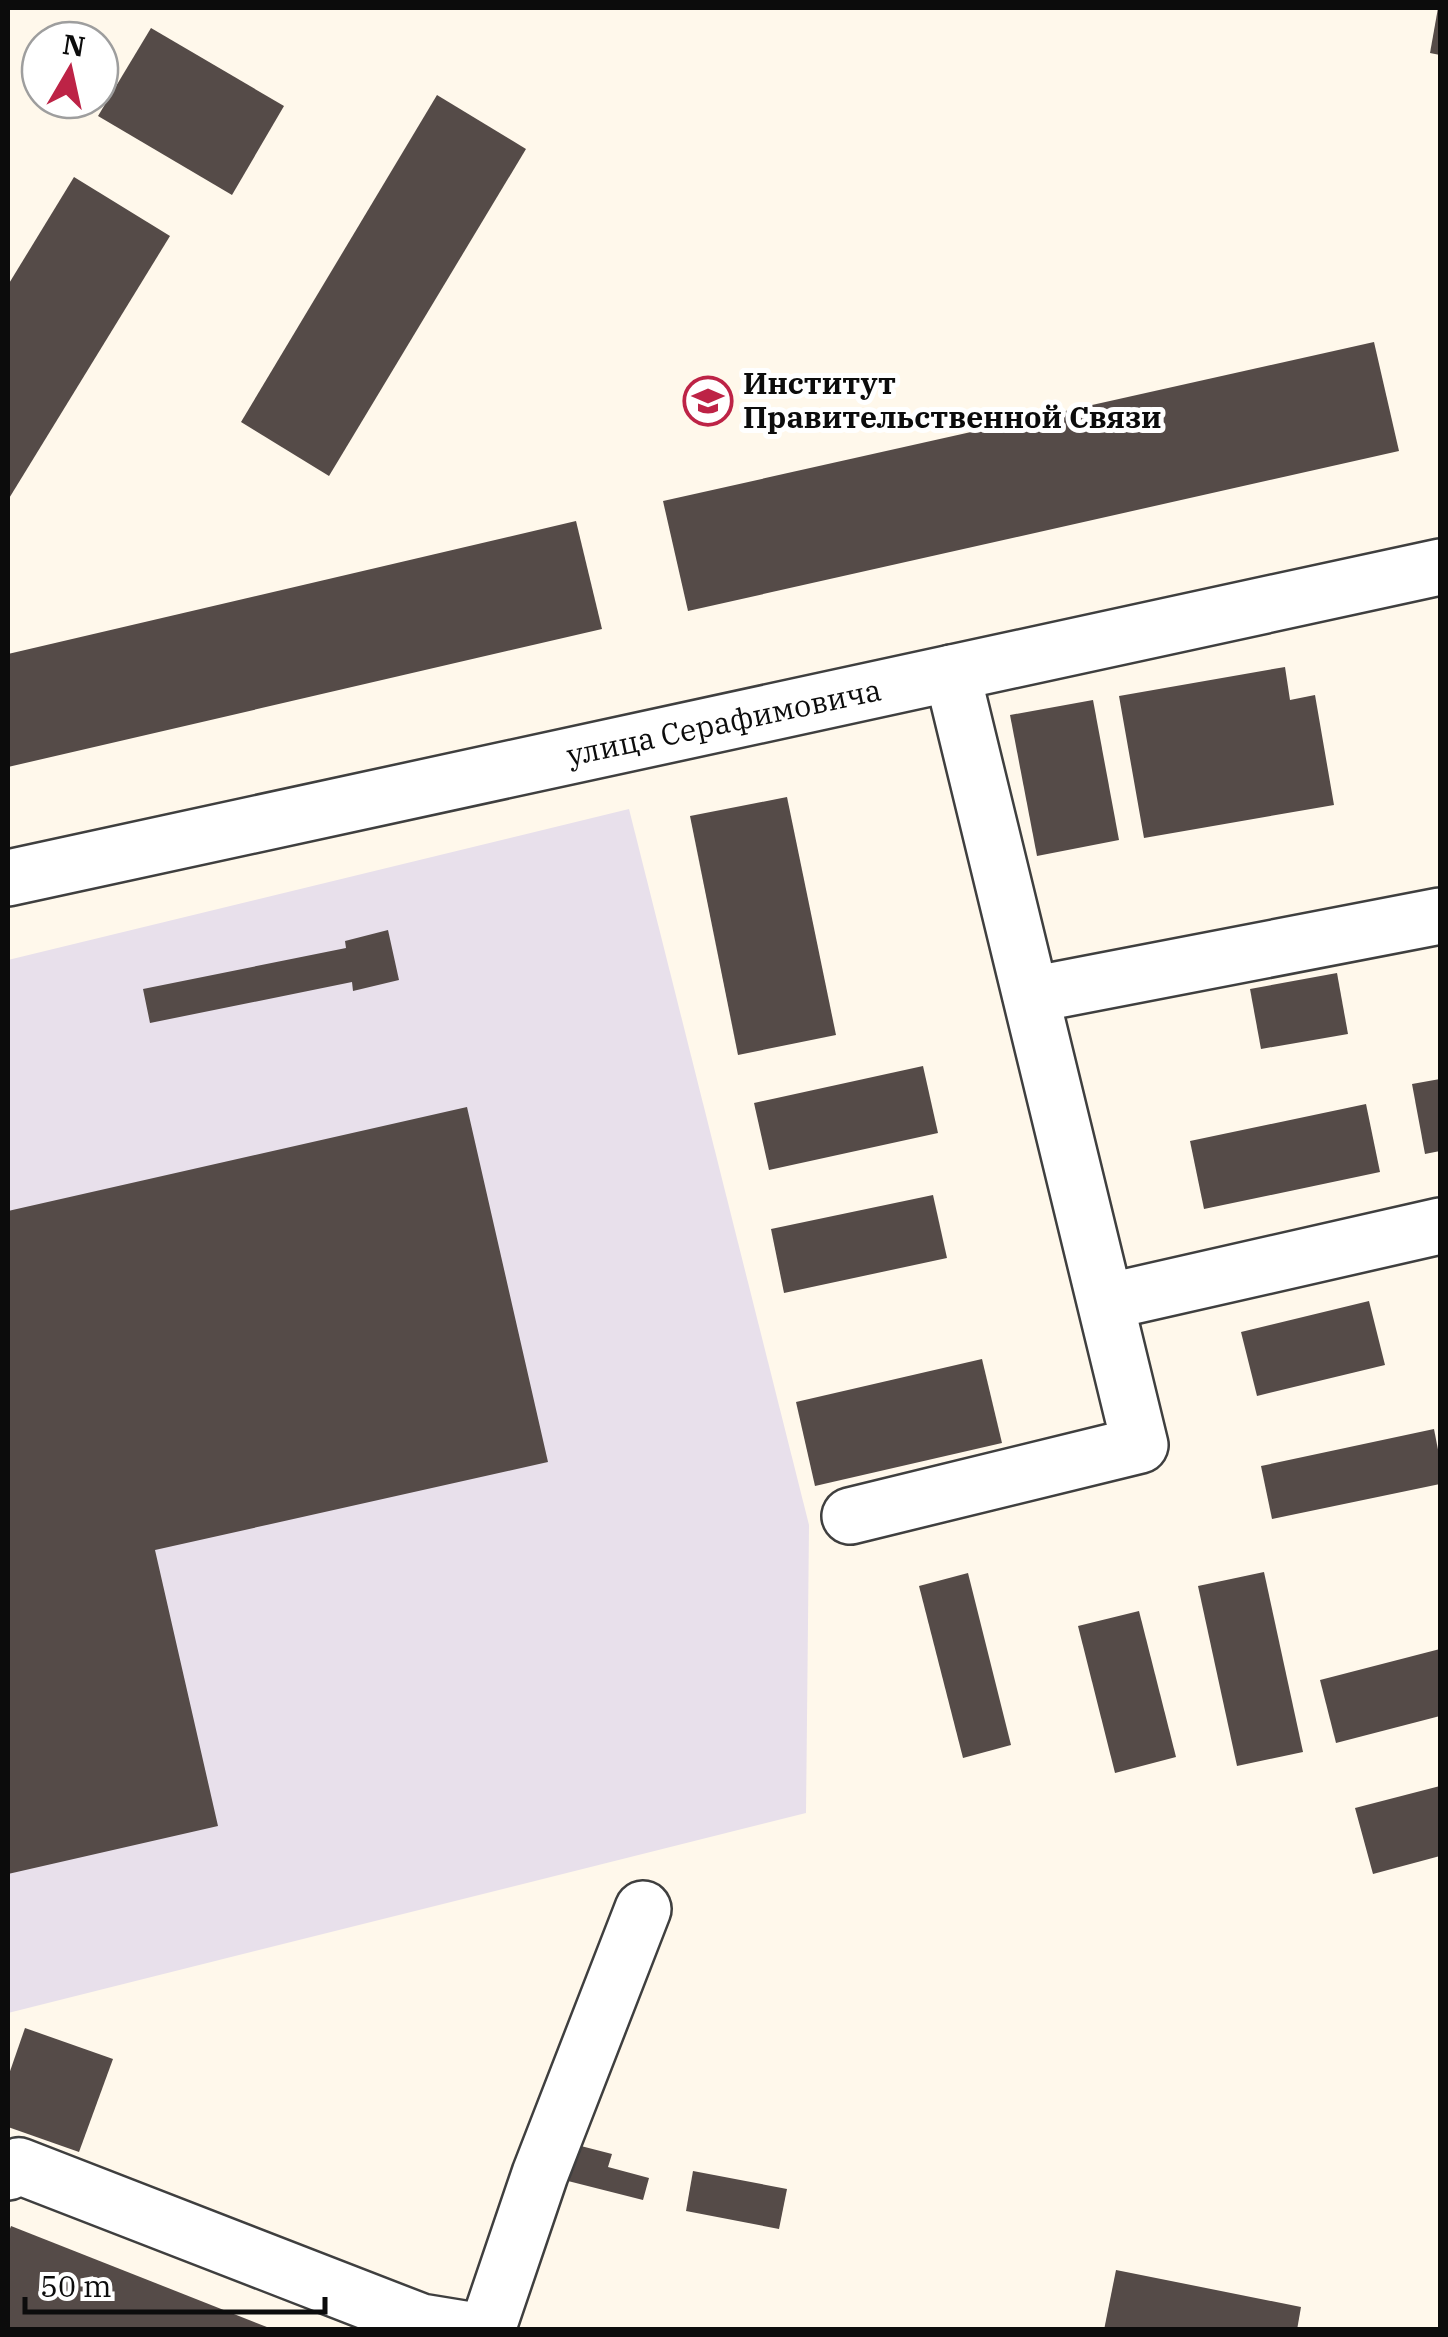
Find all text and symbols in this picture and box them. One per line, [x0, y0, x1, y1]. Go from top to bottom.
north arrow [20, 20, 120, 120]
text: N [60, 25, 88, 65]
place label: Институт Правительственной Связи [743, 363, 1162, 436]
school or university icon: Институт Правительственной Связи [682, 375, 734, 427]
street label: улица Серафимовича [563, 669, 884, 774]
scale bar [25, 2252, 325, 2314]
text: 50 m [40, 2266, 112, 2305]

